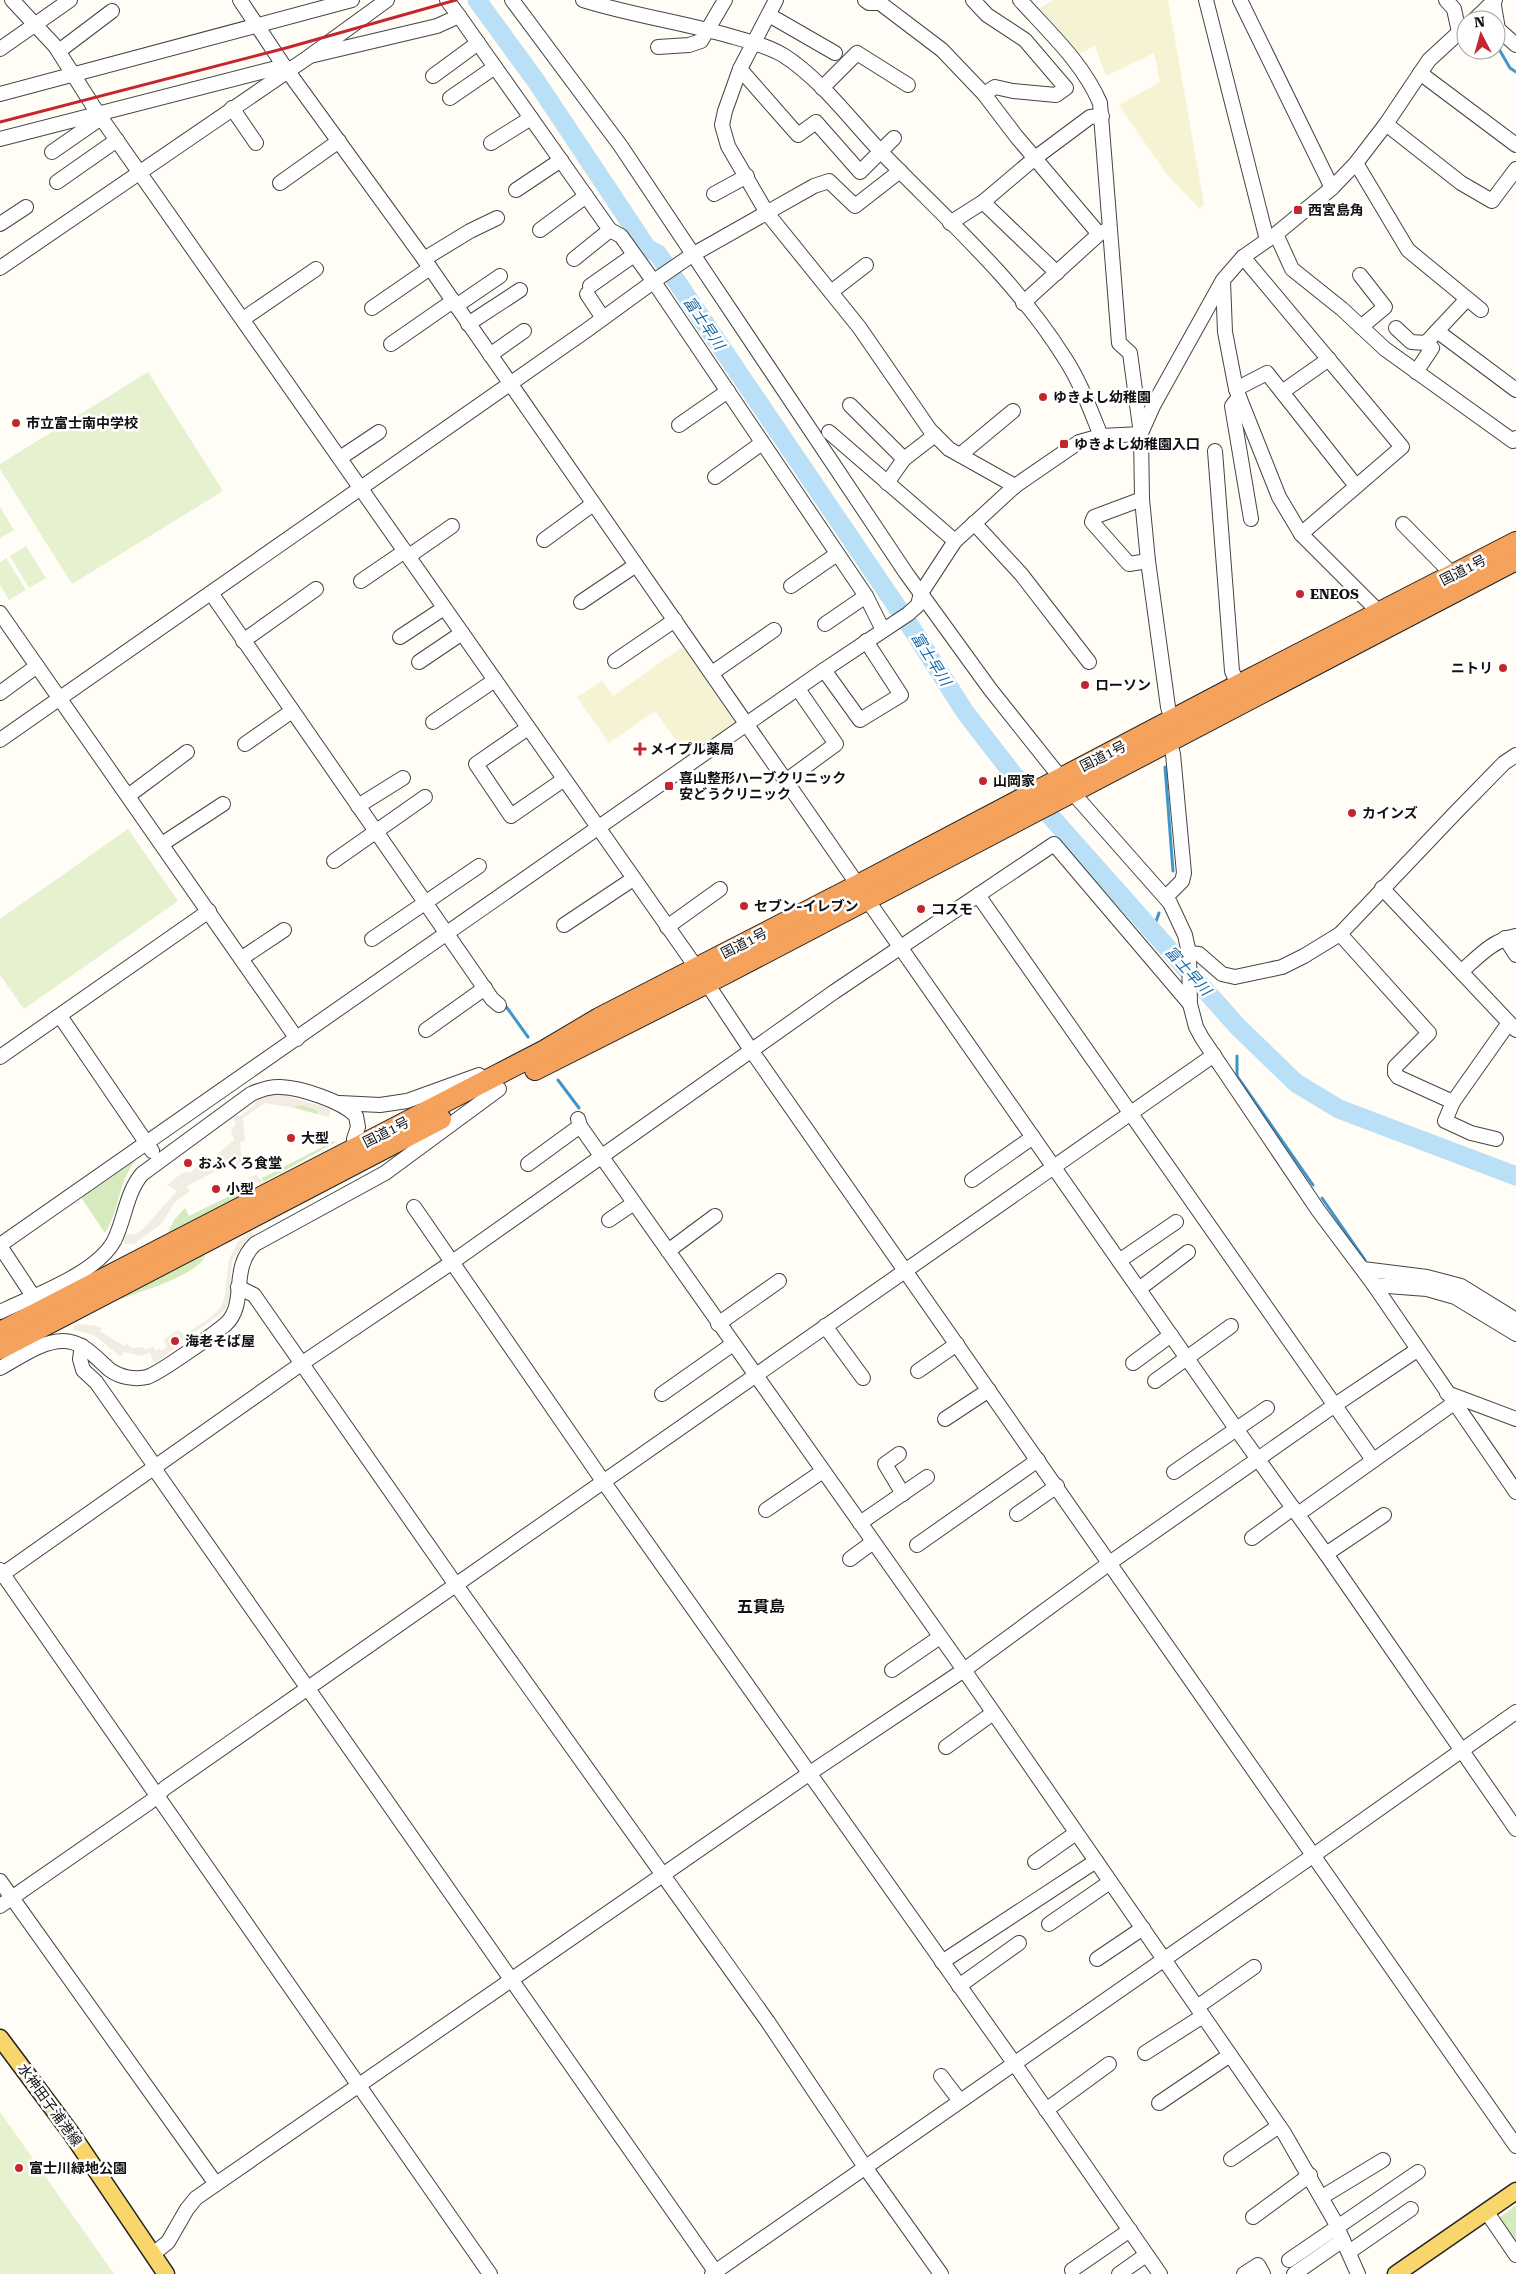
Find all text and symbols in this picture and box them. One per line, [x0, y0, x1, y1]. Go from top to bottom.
north arrow [1456, 10, 1506, 60]
text: N [1473, 14, 1486, 31]
place label: 西宮島角 [1308, 202, 1364, 218]
marker: 西宮島角 [1292, 204, 1304, 216]
water label: 富士早川 [680, 293, 729, 355]
place label: ゆきよし幼稚園 [1053, 389, 1151, 405]
marker: ゆきよし幼稚園 [1037, 391, 1049, 403]
place label: 市立富士南中学校 [26, 415, 138, 431]
marker: 市立富士南中学校 [10, 417, 22, 429]
place label: ゆきよし幼稚園入口 [1074, 436, 1200, 452]
marker: ゆきよし幼稚園入口 [1058, 438, 1070, 450]
street label: 国道1号 [1437, 552, 1489, 588]
place label: ENEOS [1310, 586, 1359, 602]
marker: ENEOS [1294, 588, 1306, 600]
water label: 富士早川 [907, 629, 956, 691]
place label: ニトリ [1451, 660, 1493, 676]
marker: ニトリ [1497, 662, 1509, 674]
place label: ローソン [1095, 677, 1151, 693]
marker: ローソン [1079, 679, 1091, 691]
street label: 国道1号 [1077, 738, 1129, 774]
place label: メイプル薬局 [650, 741, 734, 757]
marker: メイプル薬局 [634, 743, 646, 755]
place label: 喜山整形ハーブクリニック 安どうクリニック [679, 770, 846, 802]
place label: 山岡家 [993, 773, 1035, 789]
marker: 山岡家 [977, 775, 989, 787]
marker: 喜山整形ハーブクリニック 安どうクリニック [663, 780, 675, 792]
place label: カインズ [1362, 805, 1418, 821]
marker: カインズ [1346, 807, 1358, 819]
place label: セブン-イレブン [754, 898, 859, 914]
marker: セブン-イレブン [738, 900, 750, 912]
place label: コスモ [931, 901, 973, 917]
marker: コスモ [915, 903, 927, 915]
street label: 国道1号 [718, 925, 770, 961]
water label: 富士早川 [1161, 943, 1216, 1001]
street label: 国道1号 [360, 1114, 412, 1150]
place label: 大型 [301, 1130, 329, 1146]
marker: 大型 [285, 1132, 297, 1144]
place label: おふくろ食堂 [198, 1155, 282, 1171]
marker: おふくろ食堂 [182, 1157, 194, 1169]
place label: 小型 [226, 1181, 254, 1197]
marker: 小型 [210, 1183, 222, 1195]
place label: 海老そば屋 [185, 1333, 255, 1349]
marker: 海老そば屋 [169, 1335, 181, 1347]
district label: 五貫島 [737, 1597, 785, 1616]
street label: 水神田子浦港線 [15, 2061, 85, 2149]
place label: 富士川緑地公園 [29, 2160, 127, 2176]
marker: 富士川緑地公園 [13, 2162, 25, 2174]

